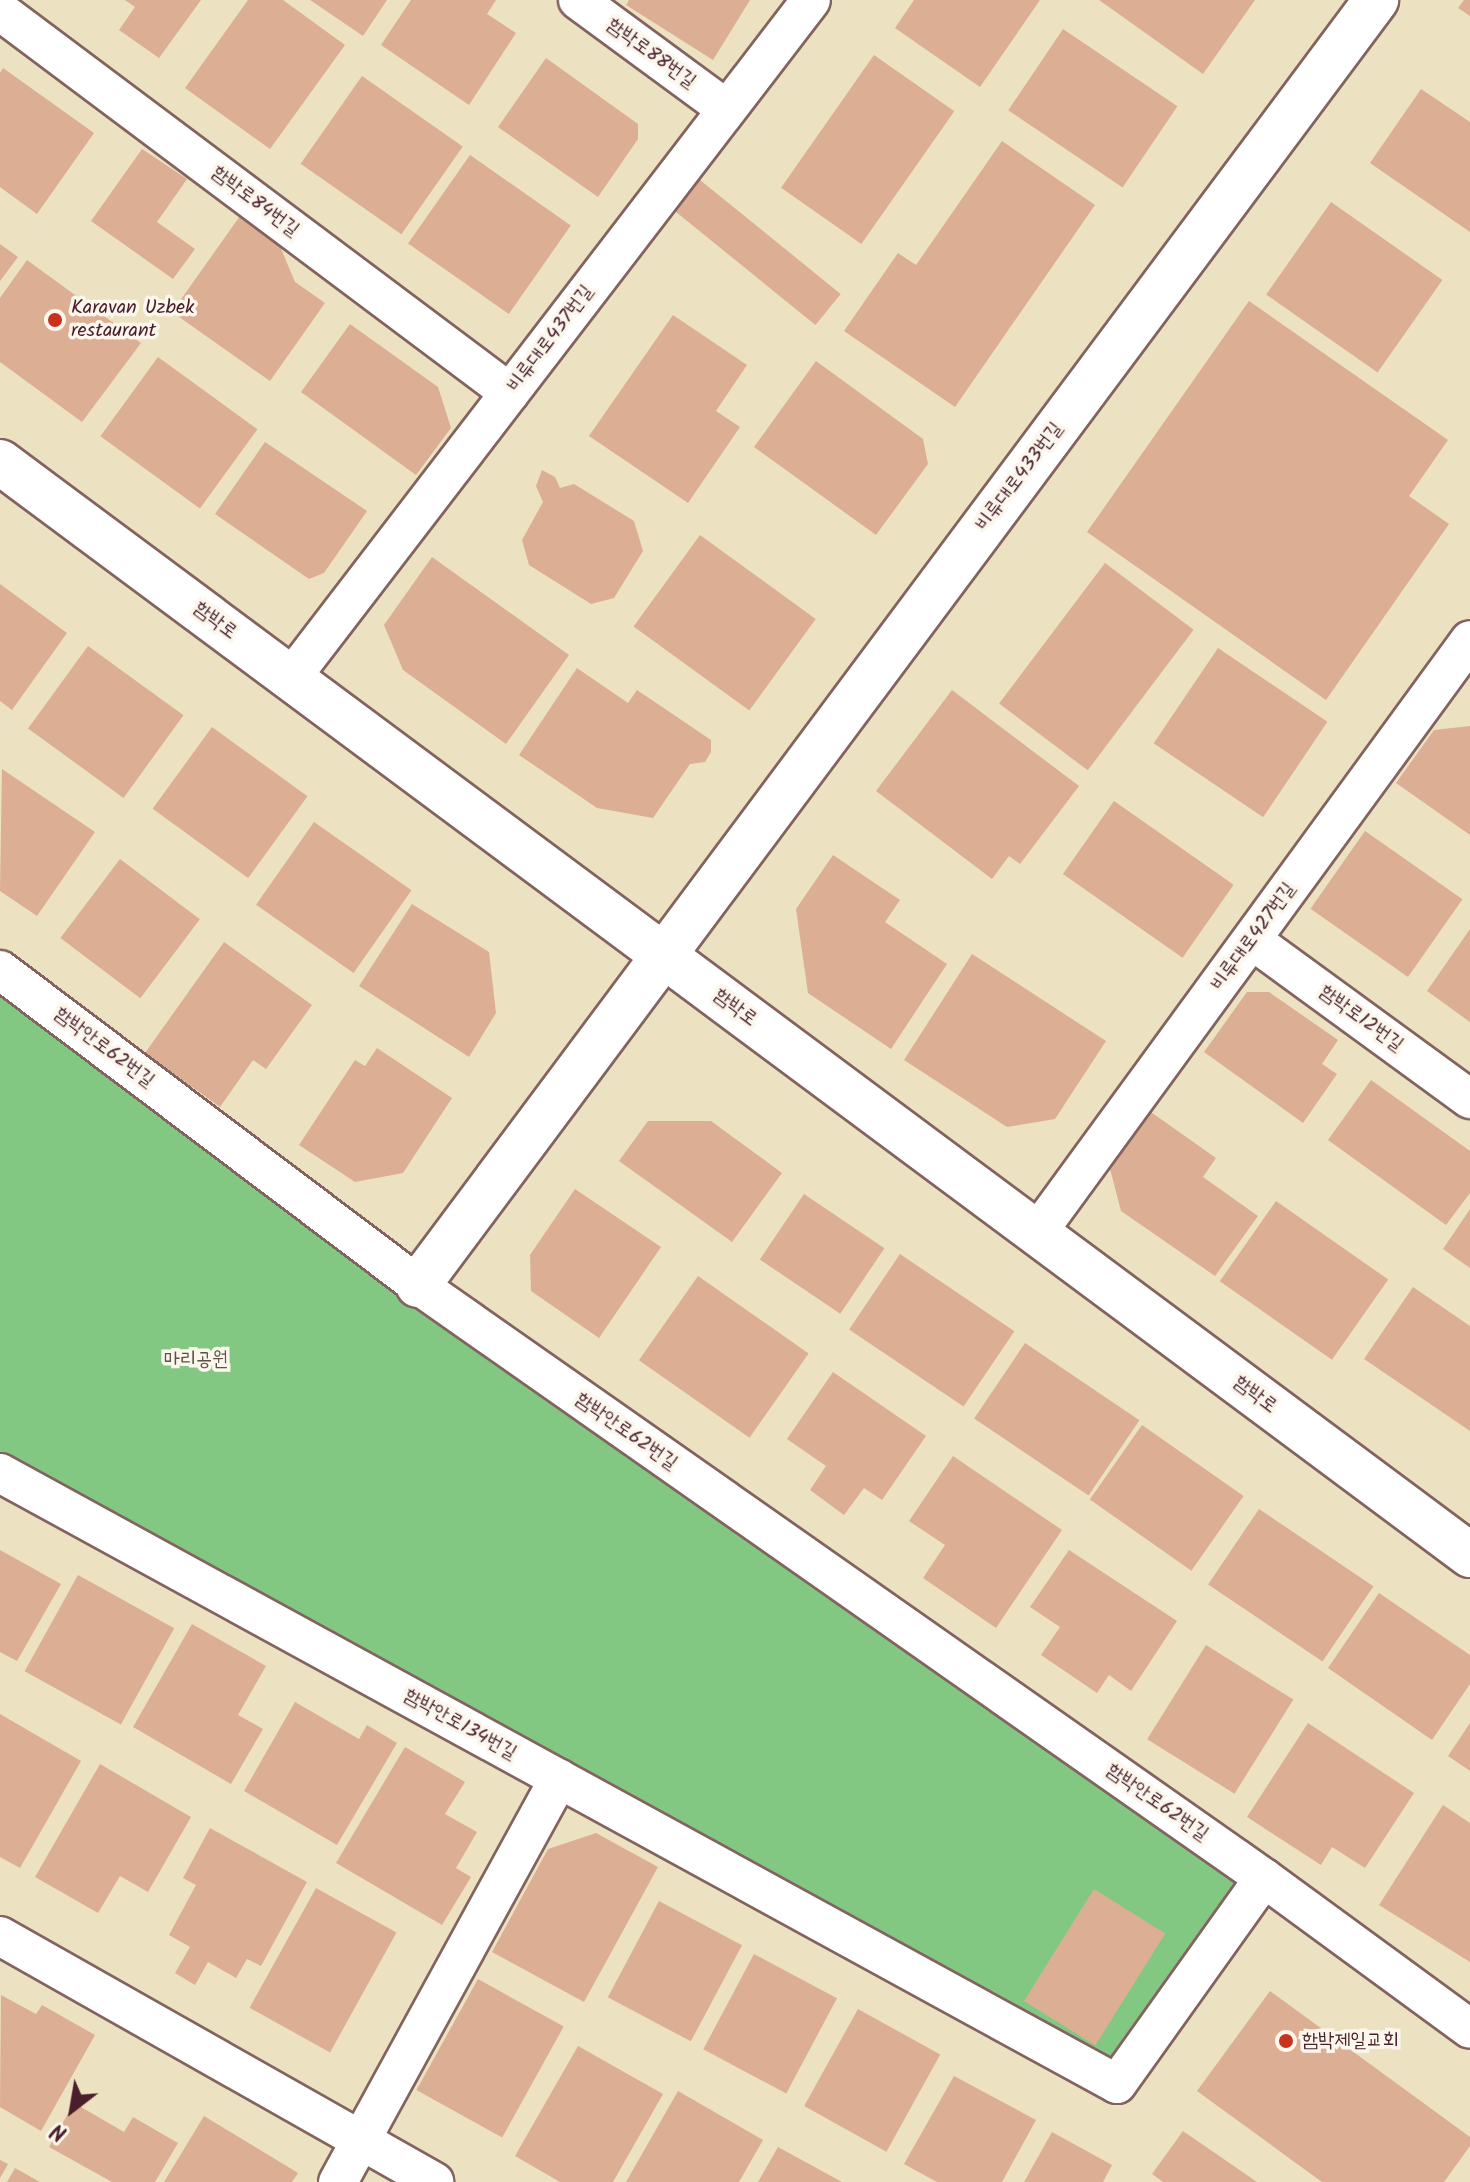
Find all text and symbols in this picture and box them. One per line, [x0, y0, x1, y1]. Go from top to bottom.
street label: 함박로88번길 [602, 14, 700, 94]
street label: 함박로84번길 [206, 161, 304, 243]
street label: 비류대로437번길 [503, 281, 599, 397]
place label: Karavan Uzbek restaurant [71, 296, 194, 343]
marker: Karavan Uzbek restaurant [46, 311, 64, 329]
street label: 비류대로433번길 [971, 418, 1069, 536]
street label: 함박로 [188, 597, 242, 645]
street label: 비류대로427번길 [1207, 878, 1301, 996]
street label: 함박로12번길 [1314, 980, 1408, 1058]
street label: 함박로 [708, 984, 762, 1032]
street label: 함박안로62번길 [49, 1003, 159, 1093]
park label: 마리공원 [164, 1348, 228, 1372]
street label: 함박로 [1228, 1371, 1282, 1419]
street label: 함박안로62번길 [570, 1388, 682, 1476]
street label: 함박안로134번길 [399, 1684, 521, 1766]
street label: 함박안로62번길 [1101, 1759, 1213, 1847]
place label: 함박제일교회 [1302, 2029, 1399, 2053]
marker: 함박제일교회 [1277, 2032, 1295, 2050]
north arrow [32, 2070, 112, 2150]
text: N [44, 2112, 74, 2150]

